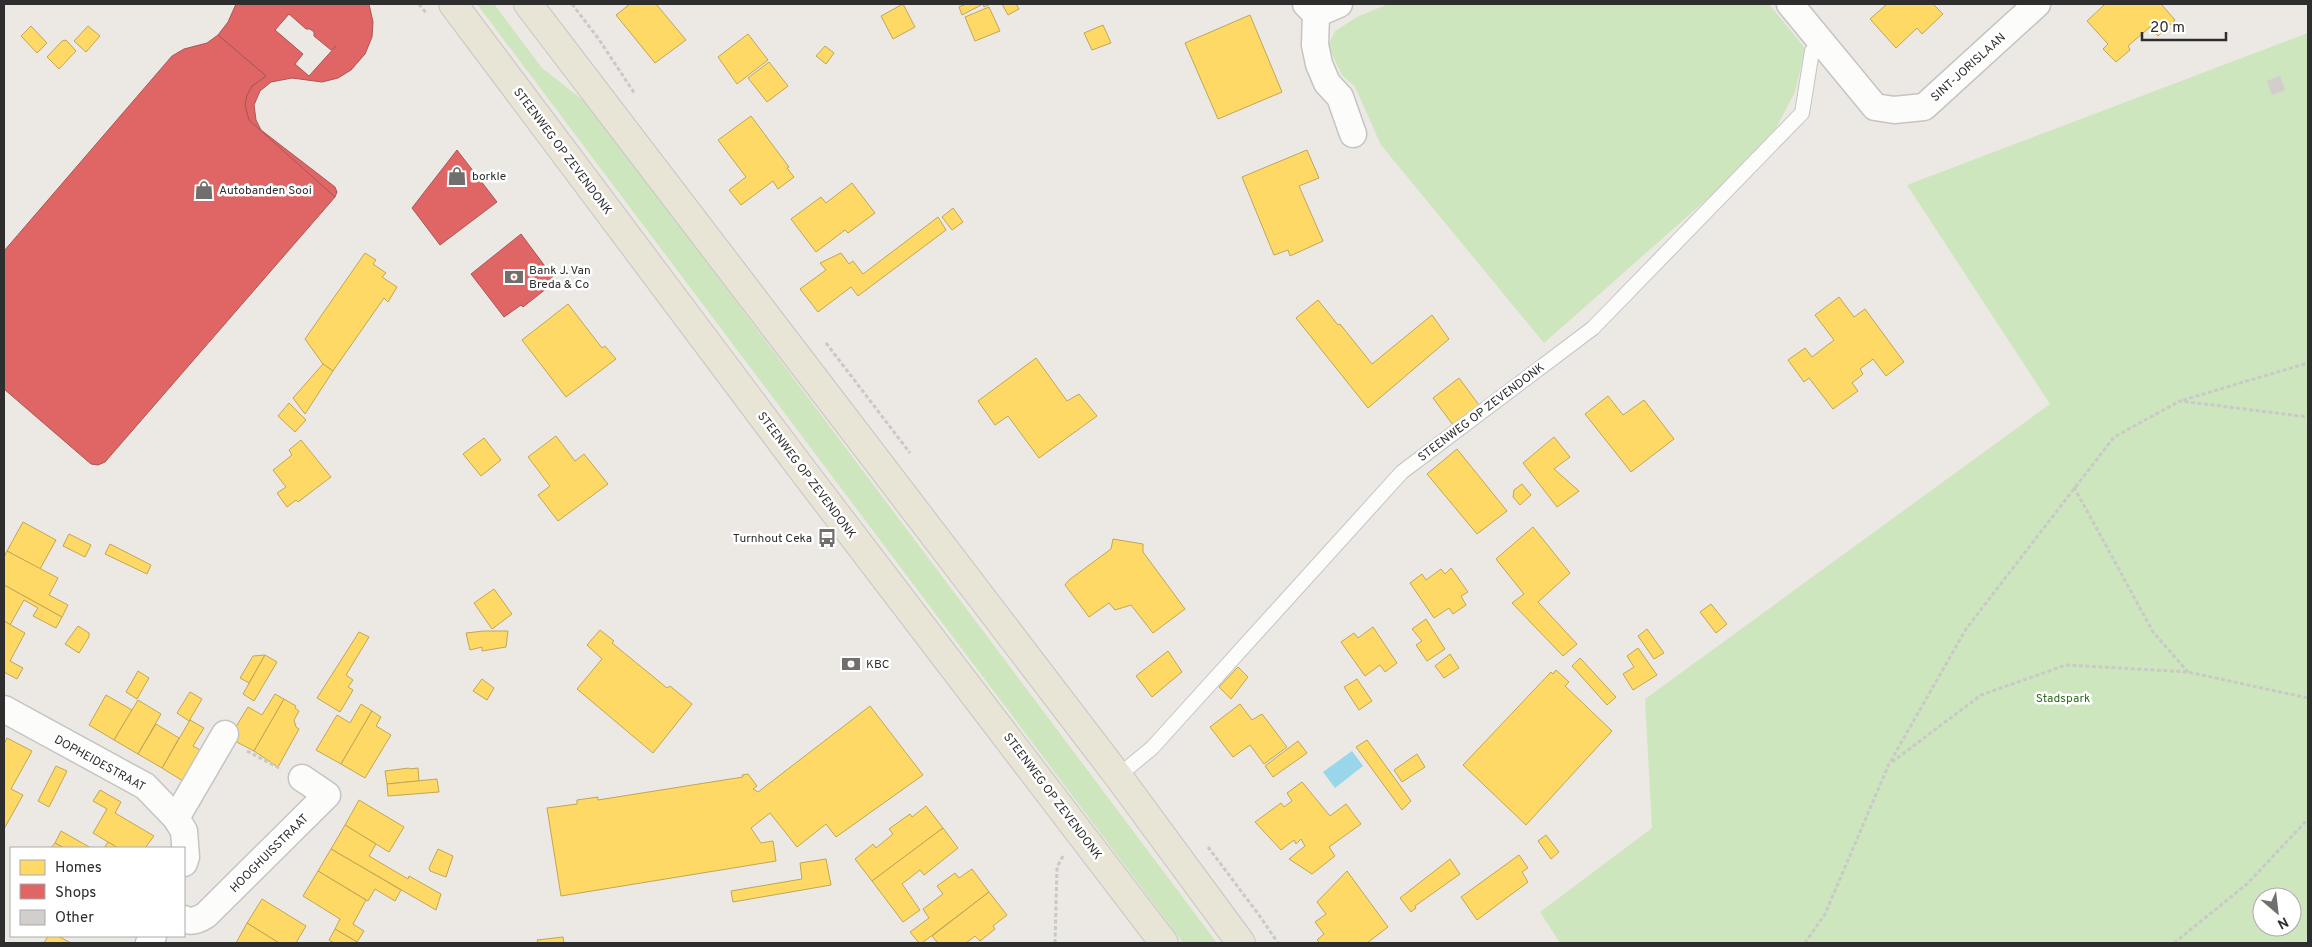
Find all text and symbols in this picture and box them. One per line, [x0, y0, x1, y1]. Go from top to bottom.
scale bar [2142, 10, 2226, 42]
text: 20 m [2150, 19, 2185, 38]
street label: SINT-JORISLAAN [1928, 30, 2009, 106]
street label: STEENWEG OP ZEVENDONK [509, 85, 615, 218]
shop icon: borkle [446, 165, 468, 187]
place label: borkle [472, 169, 506, 185]
shop icon: Autobanden Sooi [193, 179, 215, 201]
place label: Autobanden Sooi [219, 183, 312, 199]
place label: Bank J. Van Breda & Co [529, 263, 591, 293]
bank icon: Bank J. Van Breda & Co [503, 266, 525, 288]
street label: STEENWEG OP ZEVENDONK [1415, 360, 1548, 466]
street label: STEENWEG OP ZEVENDONK [753, 409, 859, 542]
bus stop icon: Turnhout Ceka [816, 527, 838, 549]
place label: Turnhout Ceka [733, 531, 812, 547]
bank icon: KBC [840, 653, 862, 675]
place label: KBC [866, 657, 890, 673]
park label: Stadspark [2036, 691, 2090, 707]
street label: STEENWEG OP ZEVENDONK [999, 730, 1105, 863]
street label: DOPHEIDESTRAAT [51, 732, 148, 796]
street label: HOOGHUISSTRAAT [227, 811, 312, 896]
legend [10, 847, 185, 937]
text: Homes [55, 859, 102, 878]
text: Shops [55, 884, 96, 903]
north arrow [2252, 887, 2302, 937]
text: Other [55, 909, 94, 928]
text: N [2274, 912, 2291, 932]

